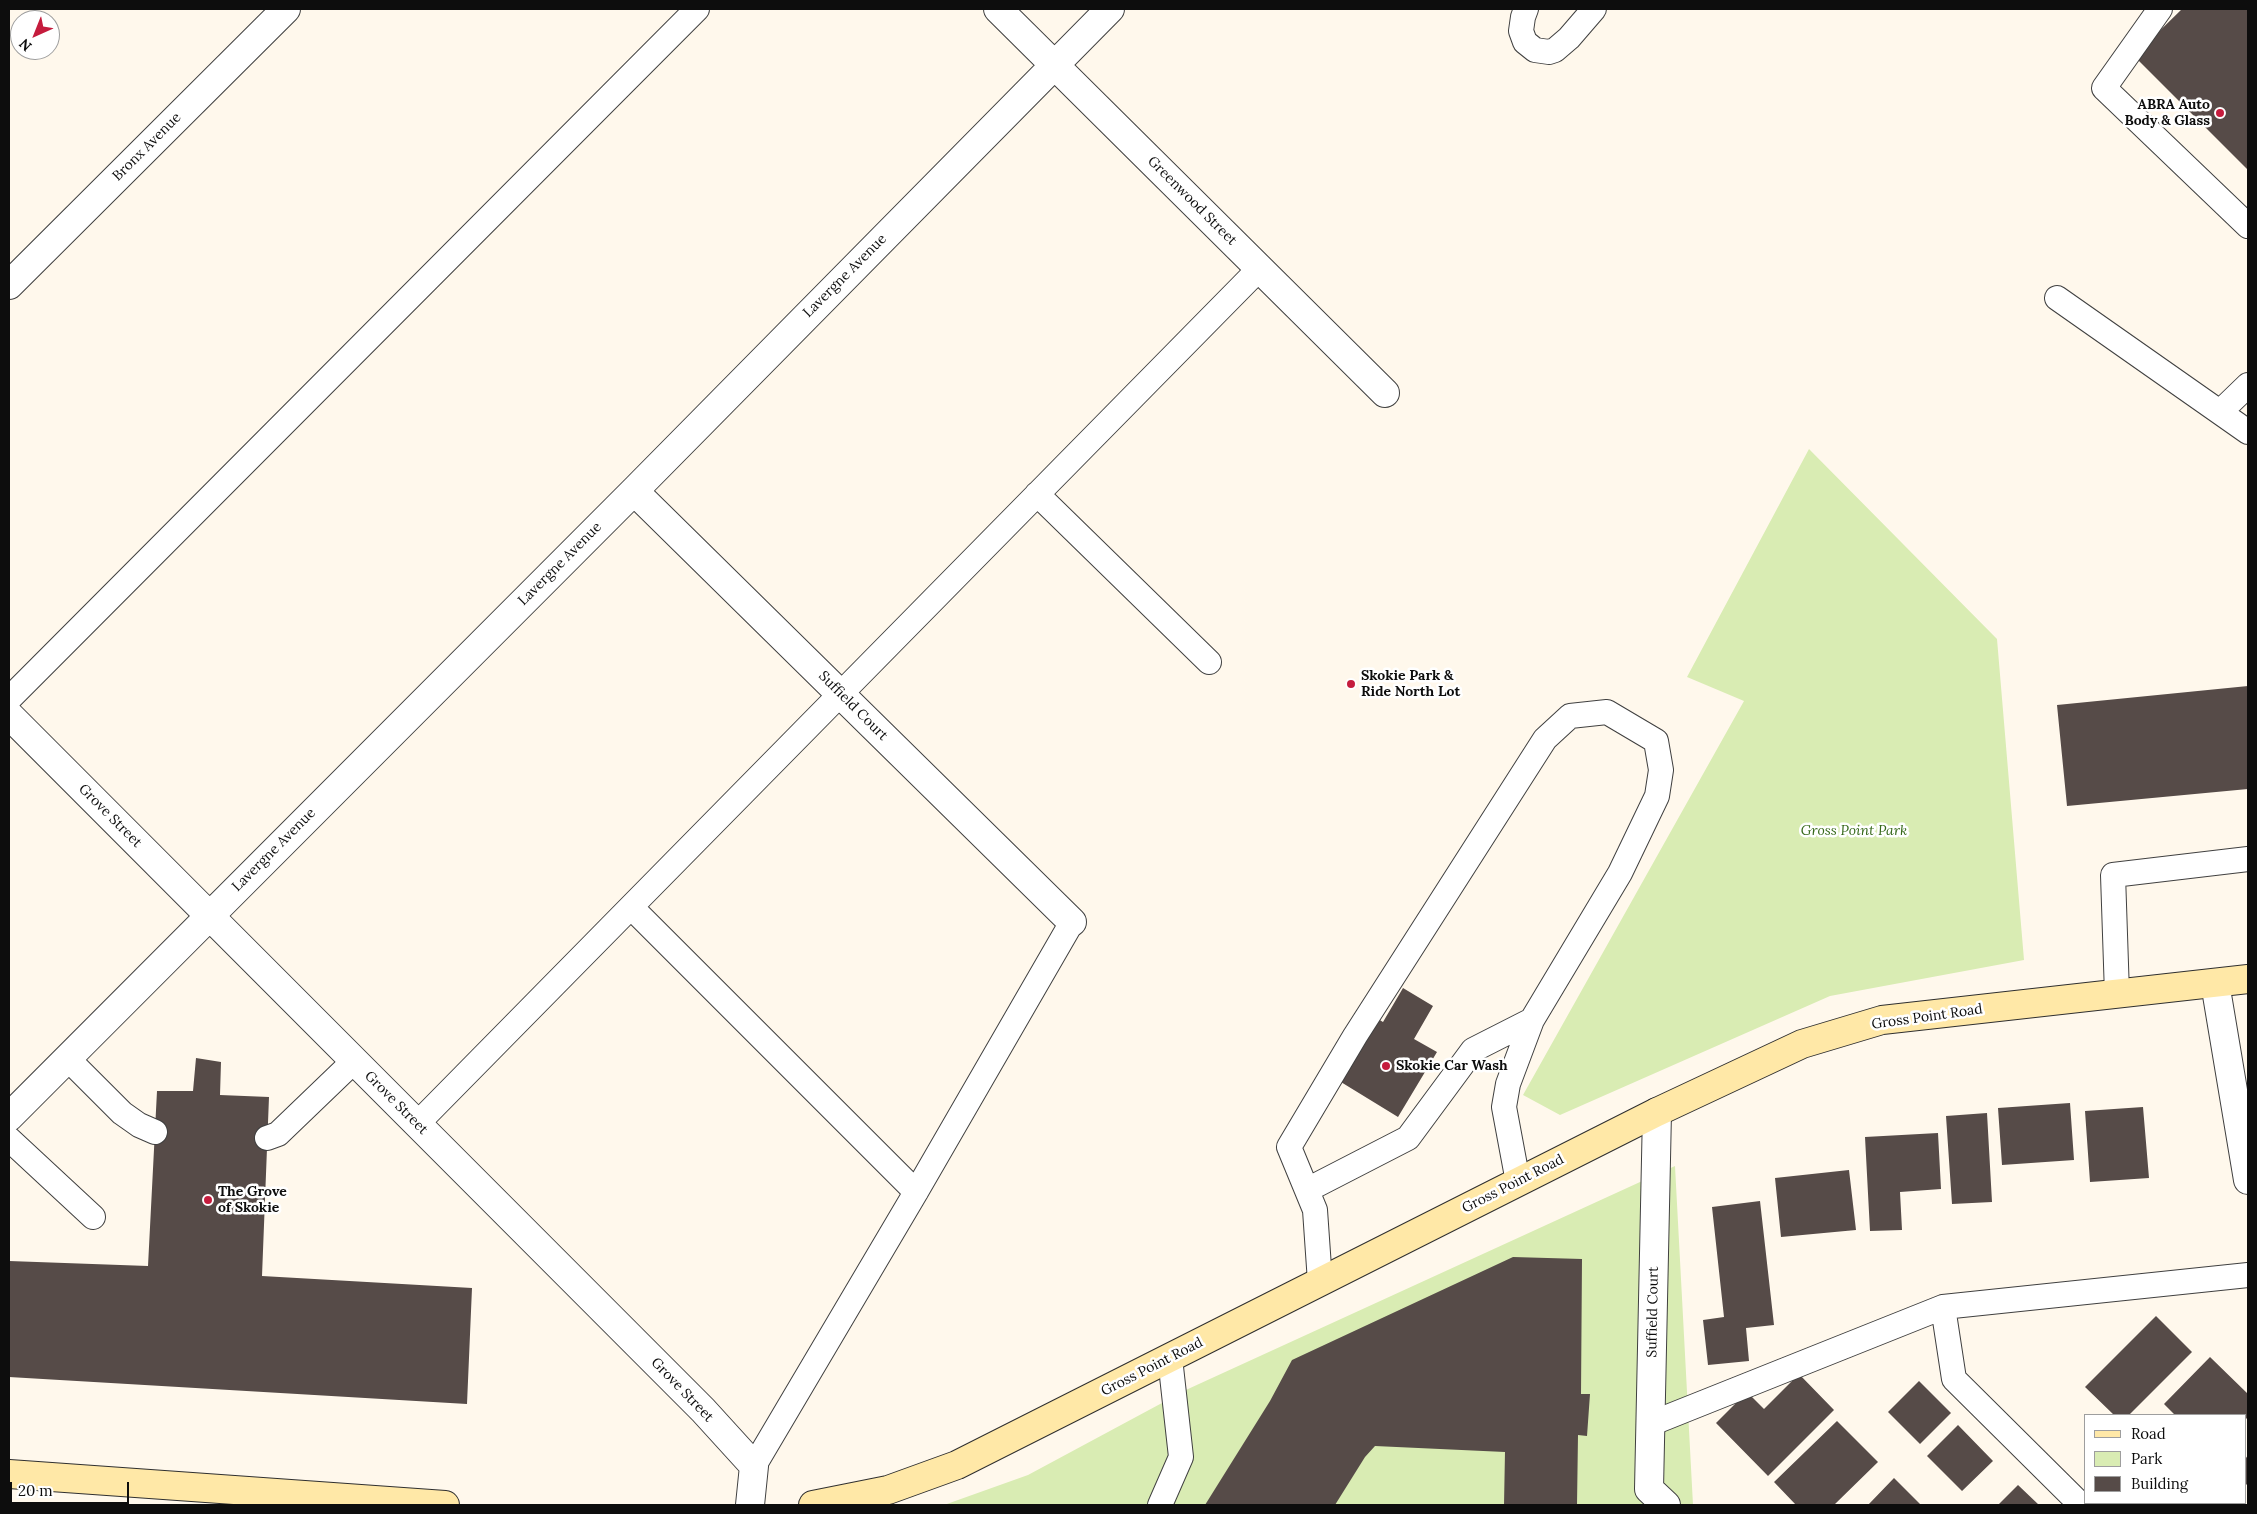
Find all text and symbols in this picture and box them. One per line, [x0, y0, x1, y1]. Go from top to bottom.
north arrow [10, 10, 60, 60]
text: N [15, 35, 35, 55]
place label: ABRA Auto Body & Glass [2124, 97, 2210, 130]
marker: ABRA Auto Body & Glass [2214, 107, 2226, 119]
street label: Bronx Avenue [109, 109, 185, 185]
street label: Greenwood Street [1144, 153, 1240, 249]
street label: Lavergne Avenue [800, 231, 890, 321]
street label: Lavergne Avenue [515, 519, 605, 609]
street label: Suffield Court [815, 668, 891, 744]
place label: Skokie Park & Ride North Lot [1361, 668, 1460, 700]
marker: Skokie Park & Ride North Lot [1345, 678, 1357, 690]
street label: Grove Street [75, 781, 145, 851]
street label: Lavergne Avenue [229, 805, 319, 895]
park label: Gross Point Park [1801, 823, 1907, 839]
street label: Gross Point Road [1870, 1001, 1984, 1033]
place label: Skokie Car Wash [1396, 1058, 1508, 1074]
marker: Skokie Car Wash [1380, 1060, 1392, 1072]
street label: Grove Street [361, 1068, 431, 1138]
street label: Gross Point Road [1459, 1151, 1567, 1217]
place label: The Grove of Skokie [218, 1184, 287, 1216]
marker: The Grove of Skokie [202, 1194, 214, 1206]
street label: Suffield Court [1644, 1266, 1662, 1358]
street label: Gross Point Road [1098, 1334, 1206, 1400]
street label: Grove Street [647, 1354, 717, 1426]
legend [2084, 1414, 2247, 1504]
text: Road [2131, 1424, 2166, 1443]
text: Park [2131, 1449, 2162, 1468]
scale bar [12, 1472, 131, 1504]
text: Building [2131, 1474, 2188, 1493]
text: 20 m [18, 1481, 53, 1500]

